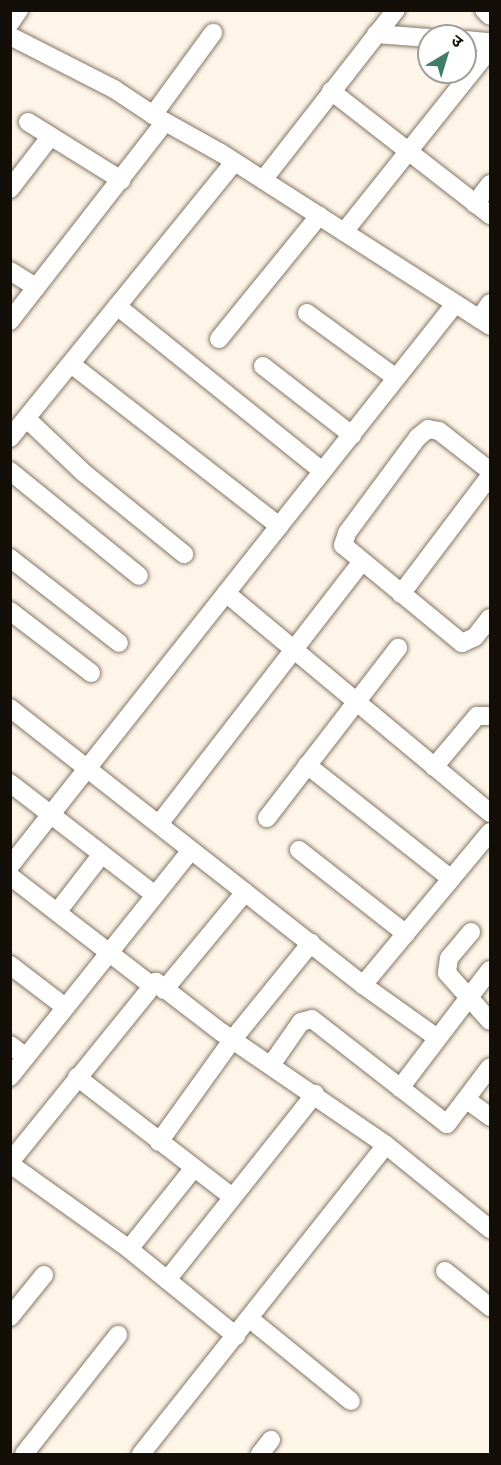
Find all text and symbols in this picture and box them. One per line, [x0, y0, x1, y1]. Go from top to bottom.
north arrow [417, 24, 477, 84]
text: उ [446, 30, 467, 53]

